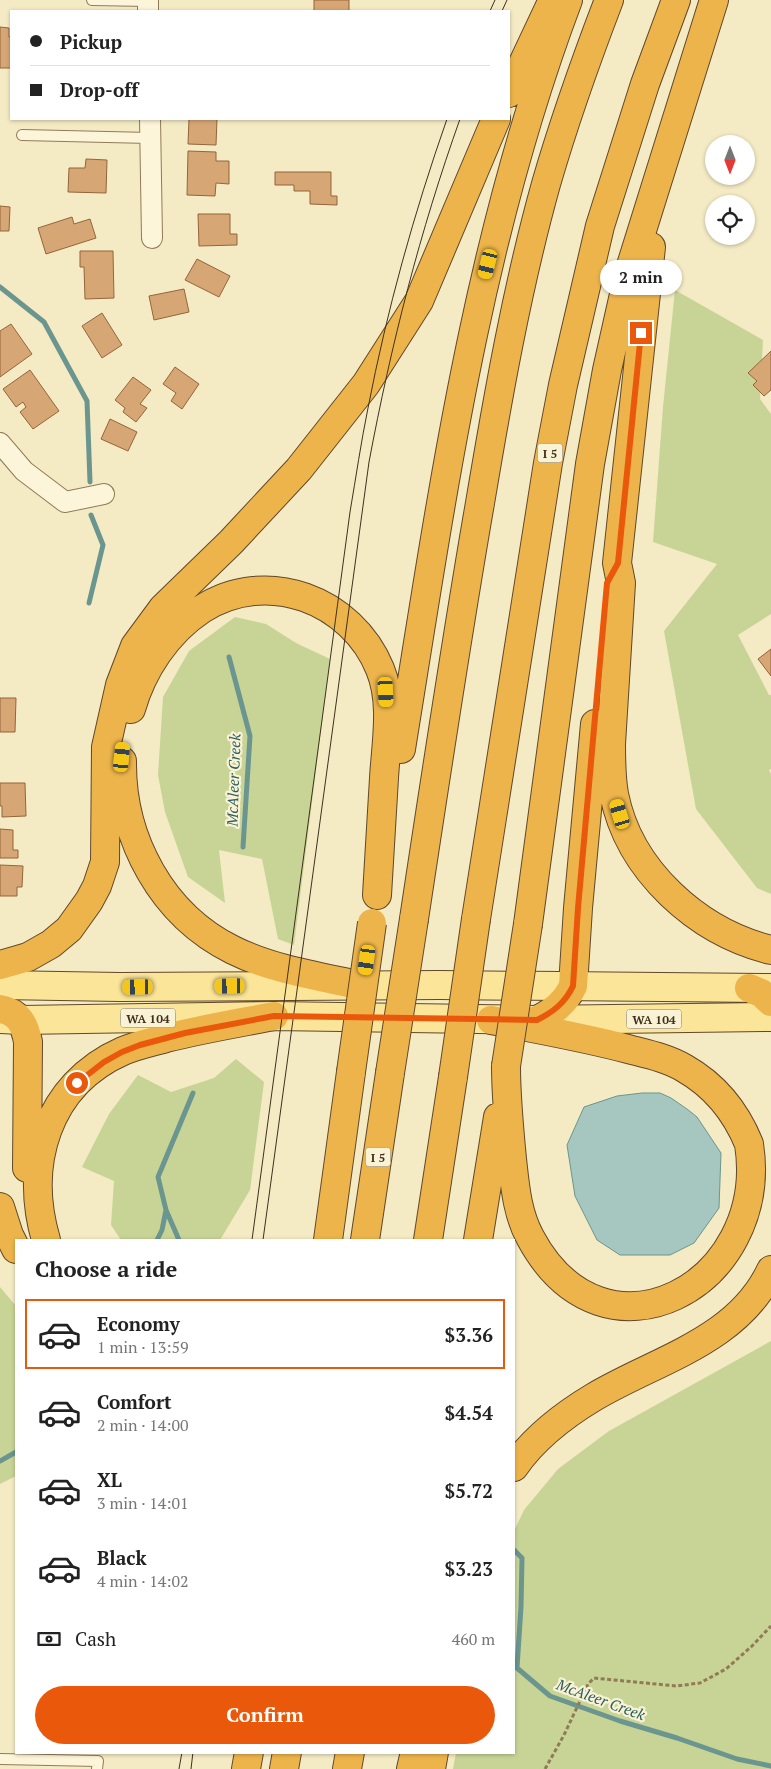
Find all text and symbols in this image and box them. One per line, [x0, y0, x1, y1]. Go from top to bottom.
text: Pickup [60, 29, 122, 54]
text: Drop-off [60, 77, 138, 102]
north arrow [705, 135, 755, 185]
map controls [705, 135, 755, 245]
button: locate [705, 195, 755, 245]
car [477, 248, 498, 280]
callout: 2 min [600, 260, 682, 296]
text: 2 min [619, 266, 663, 288]
route end [630, 322, 652, 344]
road number: I 5 [538, 443, 562, 462]
car [377, 677, 394, 707]
water label: McAleer Creek [221, 733, 245, 828]
car [112, 741, 131, 773]
car [608, 797, 631, 831]
car [357, 944, 376, 976]
car [214, 978, 245, 994]
car [122, 979, 153, 995]
road number: WA 104 [120, 1008, 176, 1028]
road number: WA 104 [626, 1010, 682, 1028]
route start [66, 1072, 88, 1094]
road number: I 5 [366, 1148, 390, 1166]
text: Choose a ride [35, 1254, 177, 1283]
text: Economy [97, 1311, 180, 1336]
icon: car [37, 1312, 82, 1357]
text: $3.36 [444, 1322, 493, 1347]
text: 1 min · 13:59 [97, 1336, 189, 1358]
text: Comfort [97, 1389, 172, 1414]
icon: car [37, 1390, 82, 1435]
text: $4.54 [444, 1400, 493, 1425]
text: 2 min · 14:00 [97, 1414, 189, 1436]
text: XL [97, 1467, 122, 1492]
icon: car [37, 1468, 82, 1513]
text: $5.72 [444, 1478, 493, 1503]
text: 3 min · 14:01 [97, 1492, 189, 1514]
text: Black [97, 1545, 147, 1570]
icon: car [37, 1546, 82, 1591]
text: $3.23 [444, 1556, 493, 1581]
text: 4 min · 14:02 [97, 1570, 189, 1592]
icon: cash [35, 1625, 63, 1653]
text: Cash [75, 1626, 116, 1651]
text: 460 m [452, 1628, 495, 1650]
water label: McAleer Creek [553, 1673, 649, 1725]
button: Confirm [35, 1686, 495, 1744]

